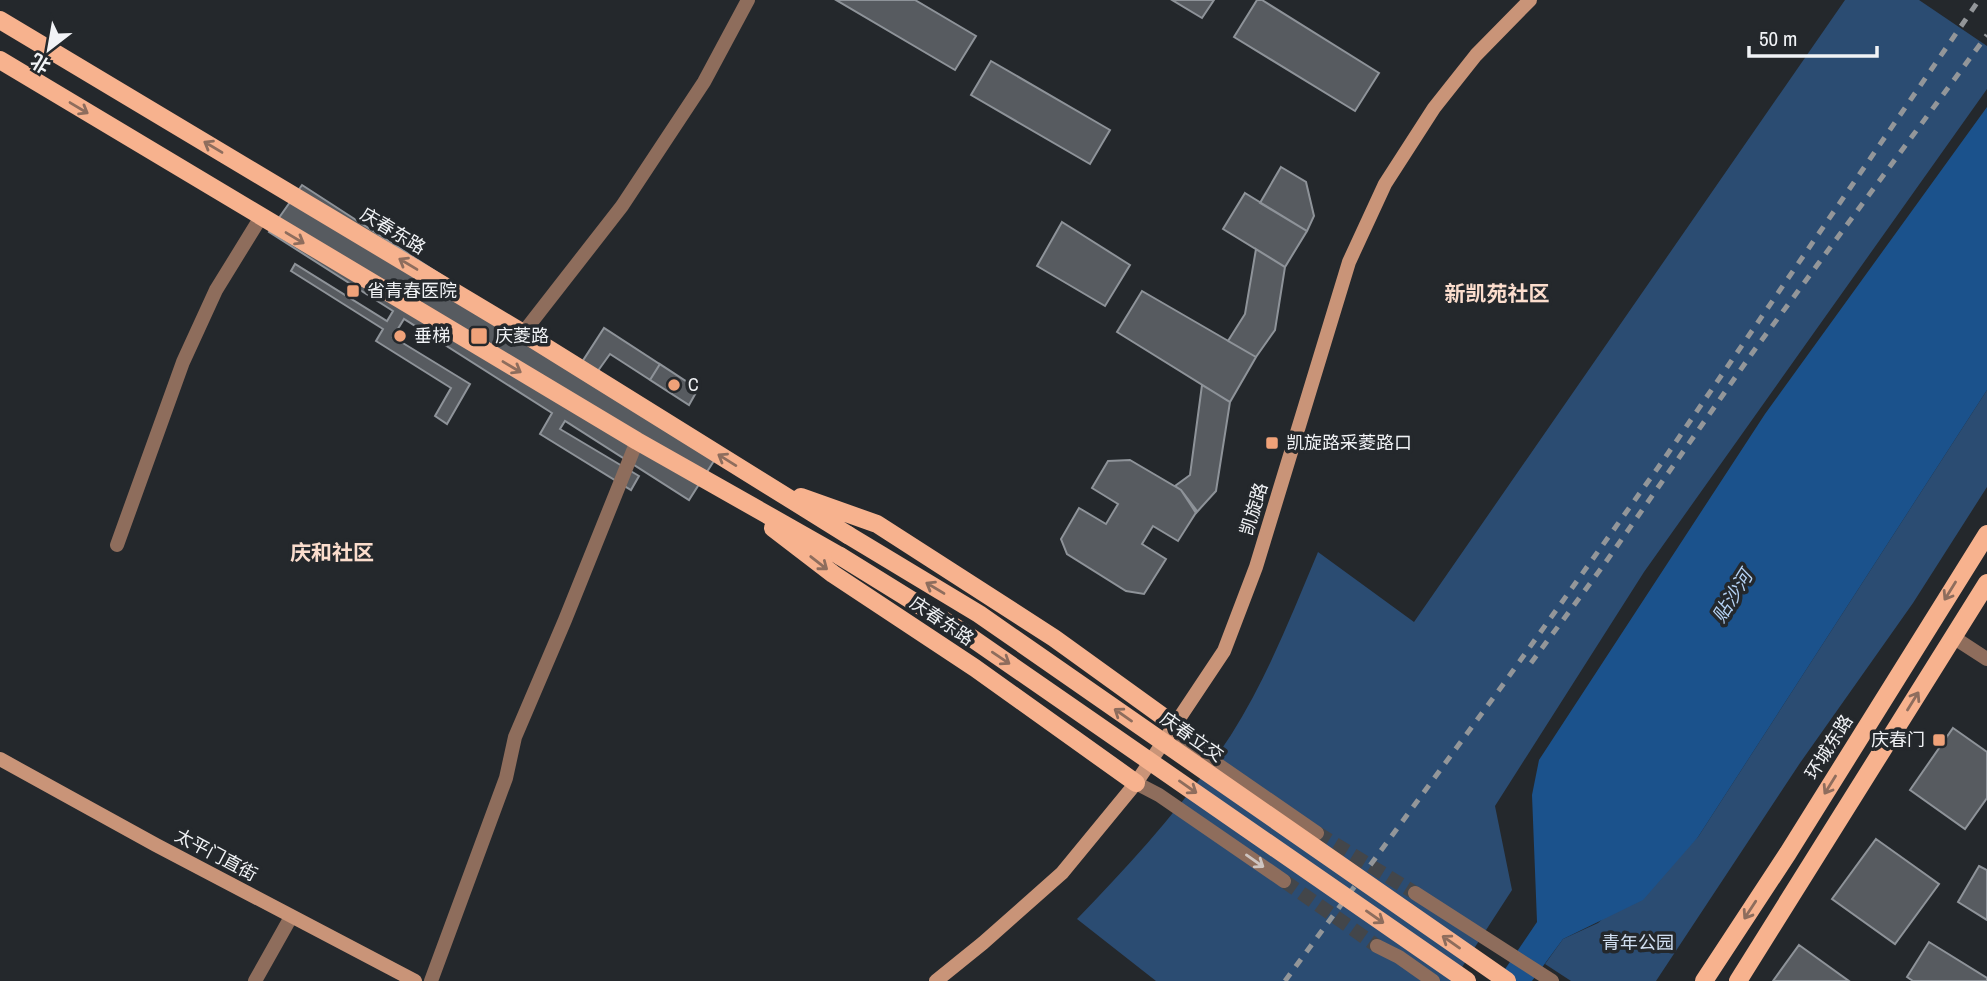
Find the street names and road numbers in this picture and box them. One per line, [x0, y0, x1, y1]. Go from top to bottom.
street label: 庆春东路 [356, 201, 431, 260]
street label: 凯旋路 [1234, 479, 1273, 538]
street label: 庆春东路 [905, 590, 979, 651]
street label: 庆春立交 [1156, 706, 1229, 767]
street label: 环城东路 [1799, 710, 1858, 784]
street label: 太平门直街 [171, 822, 262, 887]

